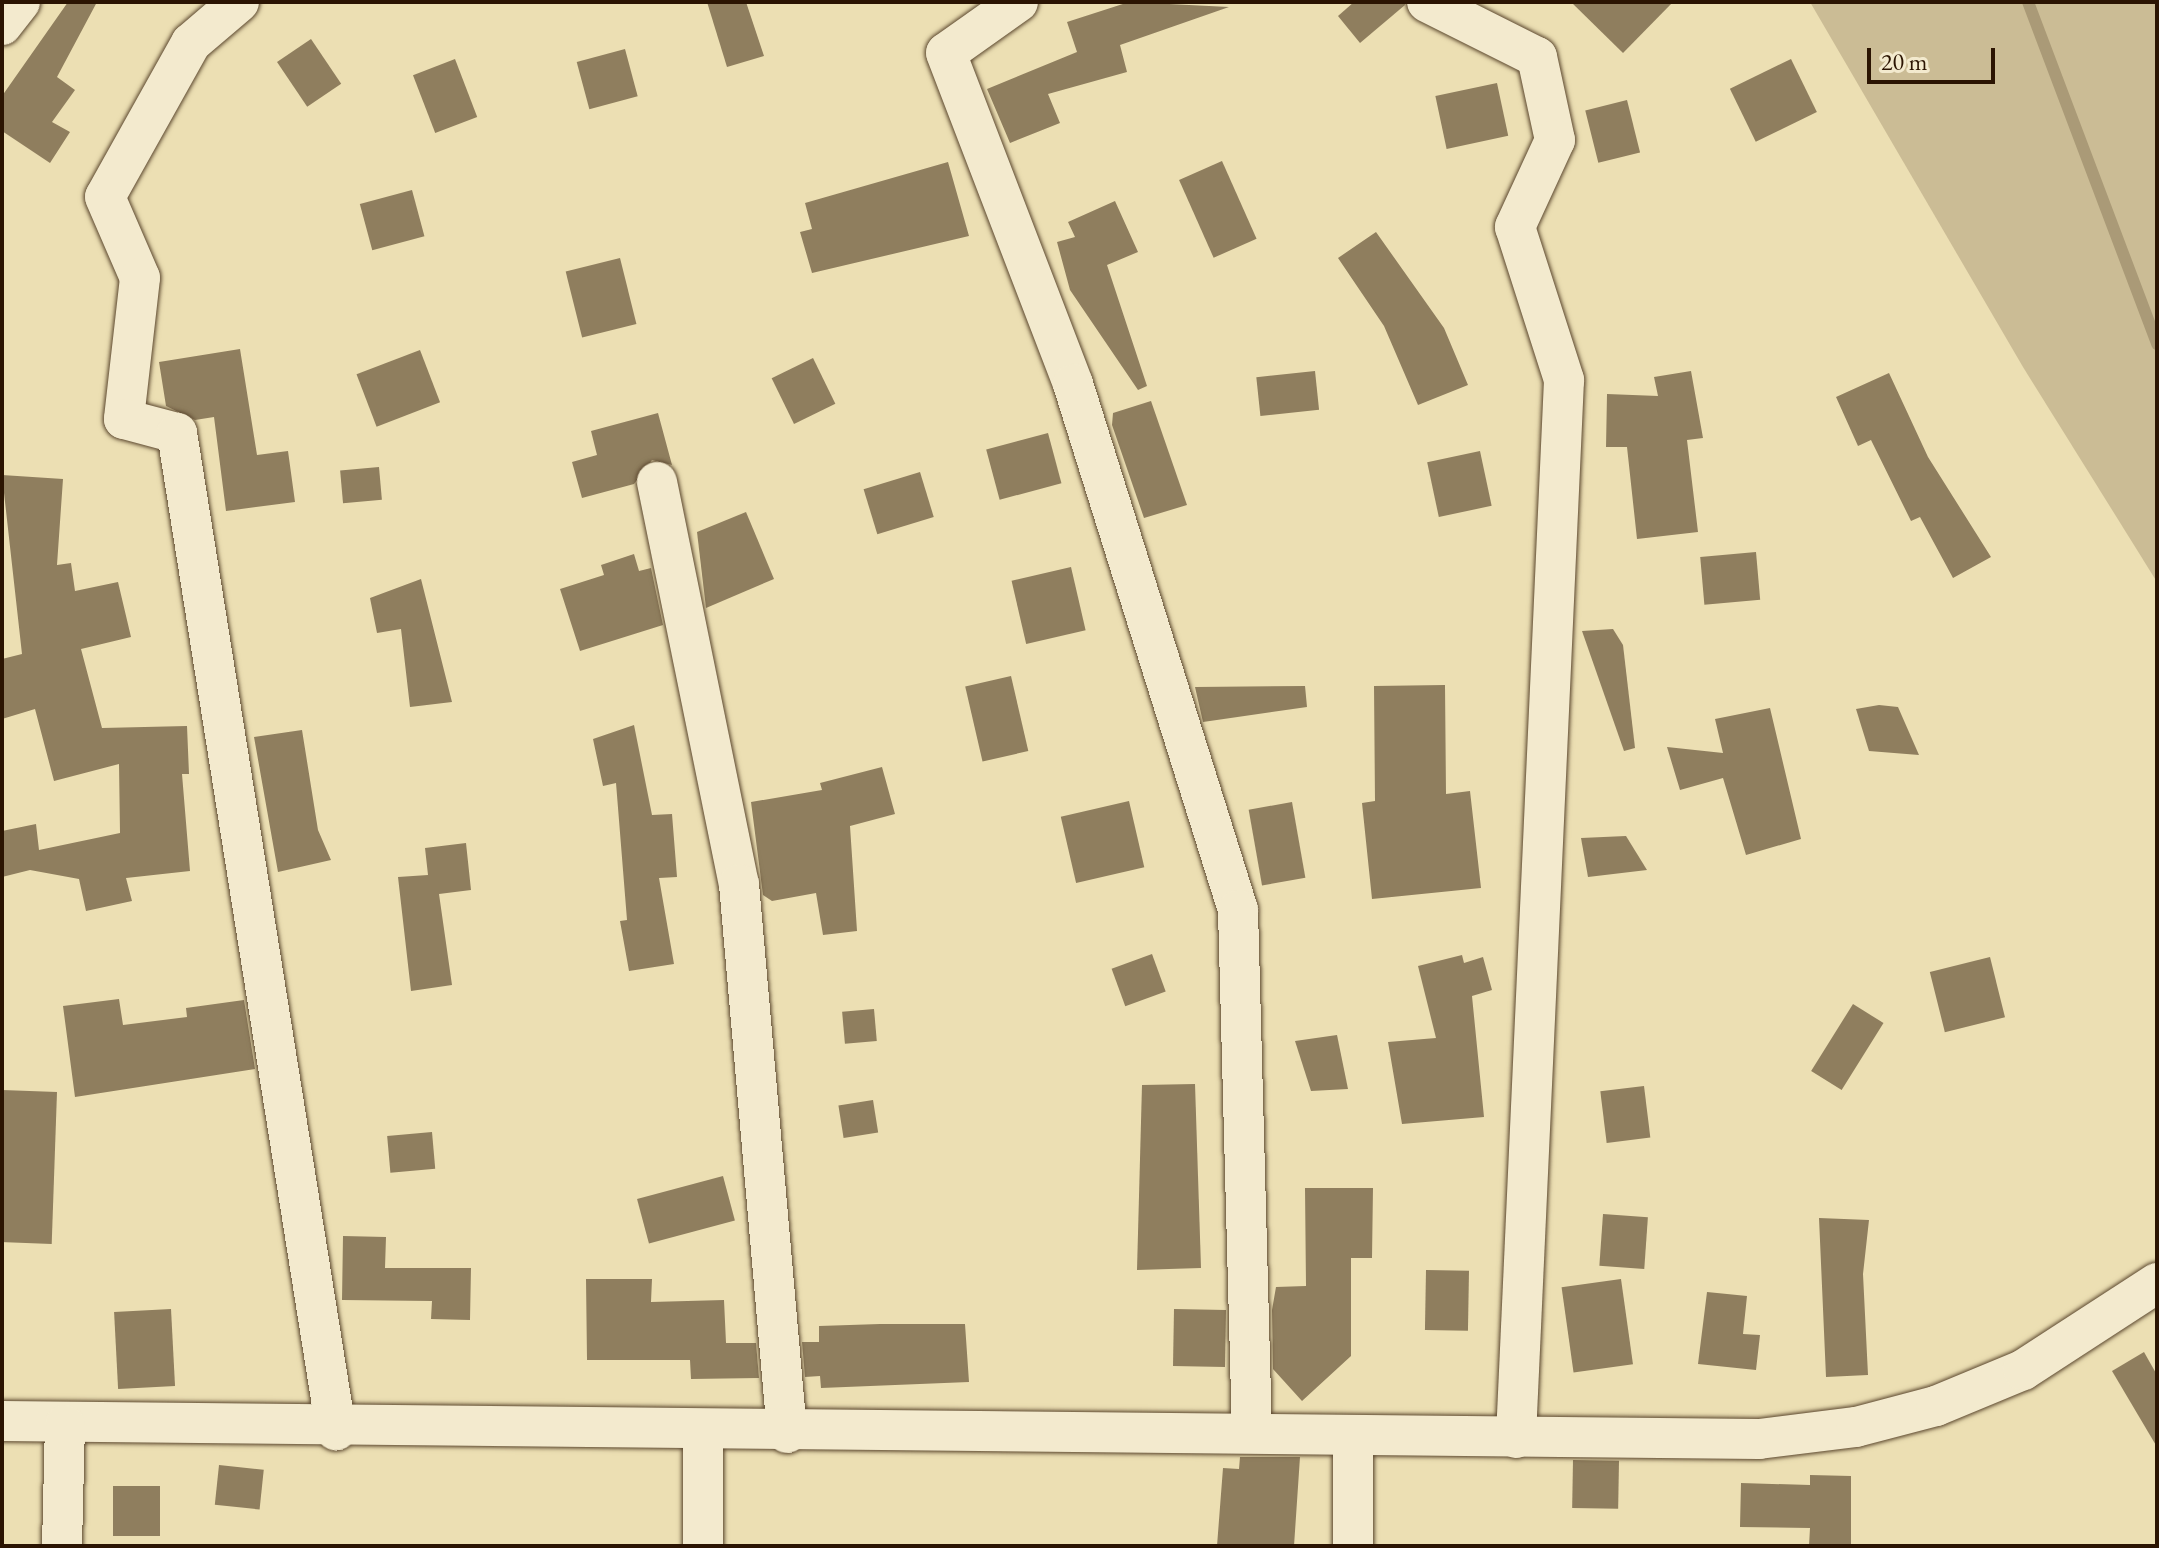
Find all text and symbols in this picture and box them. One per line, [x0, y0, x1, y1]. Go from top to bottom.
scale bar [1871, 32, 1999, 82]
text: 20 m [1881, 46, 1928, 77]

